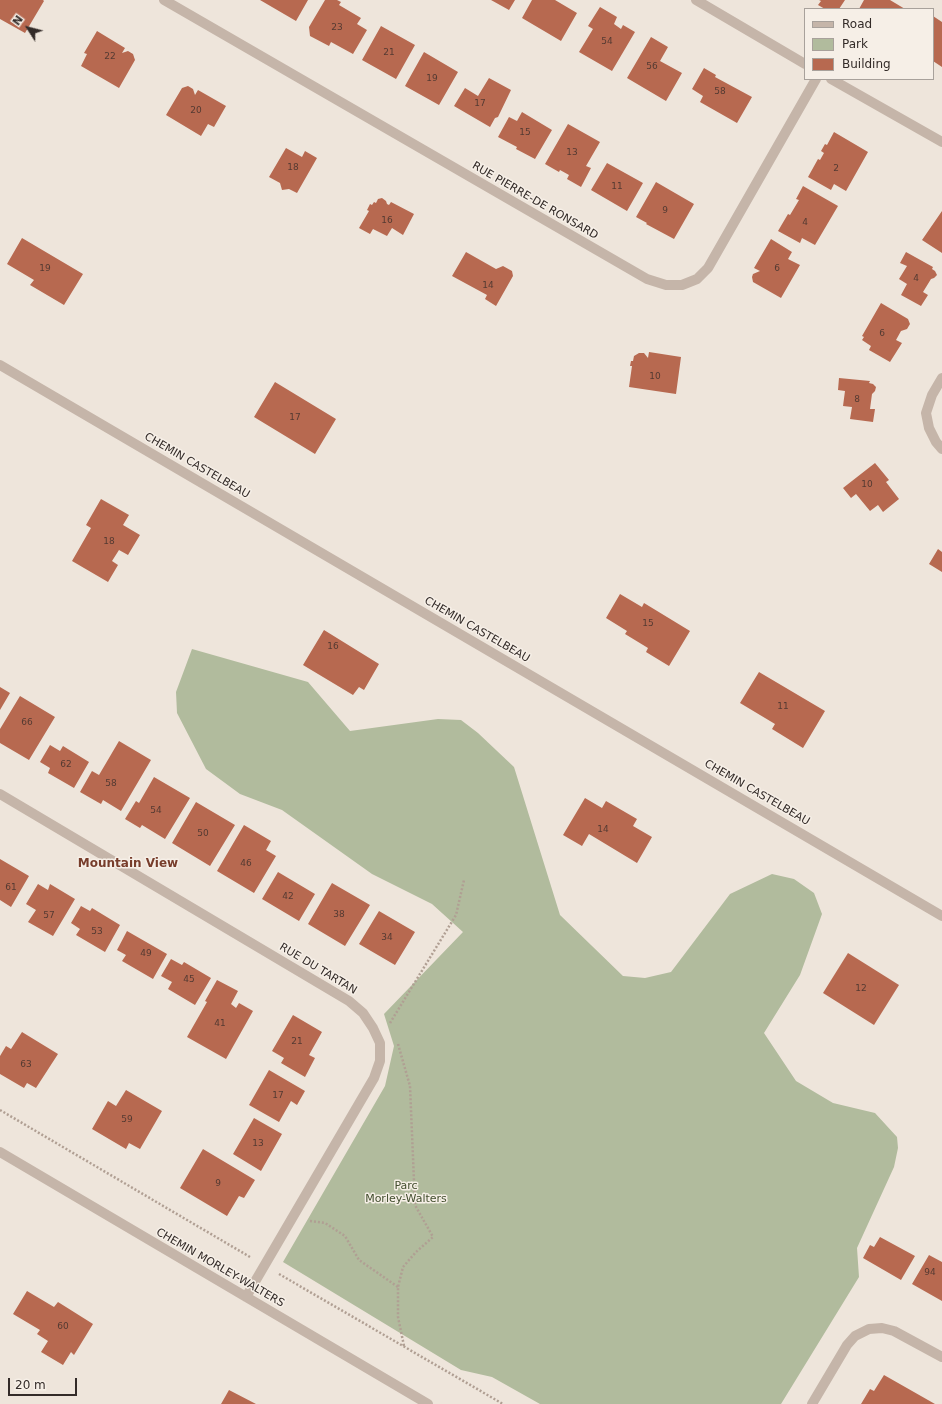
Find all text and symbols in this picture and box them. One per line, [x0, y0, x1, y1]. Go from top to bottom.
north arrow [8, 8, 48, 48]
legend [804, 8, 934, 80]
text: N [10, 13, 26, 28]
text: Road [842, 17, 872, 31]
house number: 23 [331, 23, 343, 33]
house number: 54 [601, 37, 613, 47]
text: Park [842, 37, 868, 51]
house number: 21 [383, 48, 395, 58]
house number: 22 [104, 52, 116, 62]
text: Building [842, 57, 891, 71]
house number: 56 [646, 62, 658, 72]
house number: 19 [426, 74, 438, 84]
house number: 58 [714, 87, 726, 97]
house number: 17 [474, 99, 486, 109]
house number: 20 [190, 106, 202, 116]
house number: 15 [519, 128, 531, 138]
house number: 13 [566, 148, 578, 158]
street label: RUE PIERRE-DE RONSARD [470, 159, 600, 243]
house number: 18 [287, 163, 299, 173]
house number: 2 [833, 164, 839, 174]
house number: 11 [611, 182, 623, 192]
house number: 9 [662, 206, 668, 216]
house number: 16 [381, 216, 393, 226]
house number: 4 [802, 218, 808, 228]
house number: 19 [39, 264, 51, 274]
house number: 6 [774, 264, 780, 274]
house number: 4 [913, 274, 919, 284]
house number: 14 [482, 281, 494, 291]
house number: 6 [879, 329, 885, 339]
house number: 10 [649, 372, 661, 382]
house number: 8 [854, 395, 860, 405]
house number: 17 [289, 413, 301, 423]
street label: CHEMIN CASTELBEAU [142, 430, 252, 502]
house number: 10 [861, 480, 873, 490]
house number: 18 [103, 537, 115, 547]
street label: CHEMIN CASTELBEAU [422, 594, 532, 666]
house number: 15 [642, 619, 654, 629]
house number: 16 [327, 642, 339, 652]
house number: 11 [777, 702, 789, 712]
house number: 66 [21, 718, 33, 728]
street label: CHEMIN CASTELBEAU [702, 757, 812, 829]
house number: 62 [60, 760, 72, 770]
house number: 58 [105, 779, 117, 789]
house number: 54 [150, 806, 162, 816]
house number: 14 [597, 825, 609, 835]
house number: 50 [197, 829, 209, 839]
district label: Mountain View [78, 857, 178, 871]
house number: 46 [240, 859, 252, 869]
house number: 61 [5, 883, 17, 893]
house number: 42 [282, 892, 294, 902]
house number: 38 [333, 910, 345, 920]
house number: 57 [43, 911, 55, 921]
house number: 53 [91, 927, 103, 937]
house number: 34 [381, 933, 393, 943]
street label: RUE DU TARTAN [277, 941, 359, 997]
house number: 49 [140, 949, 152, 959]
house number: 45 [183, 975, 195, 985]
house number: 12 [855, 984, 867, 994]
house number: 41 [214, 1019, 226, 1029]
house number: 21 [291, 1037, 303, 1047]
house number: 63 [20, 1060, 32, 1070]
house number: 17 [272, 1091, 284, 1101]
house number: 59 [121, 1115, 133, 1125]
house number: 13 [252, 1139, 264, 1149]
house number: 9 [215, 1179, 221, 1189]
park label: Parc Morley-Walters [365, 1179, 447, 1205]
street label: CHEMIN MORLEY-WALTERS [154, 1226, 286, 1310]
house number: 94 [924, 1268, 936, 1278]
house number: 60 [57, 1322, 69, 1332]
scale bar [10, 1370, 79, 1396]
text: 20 m [15, 1378, 46, 1392]

